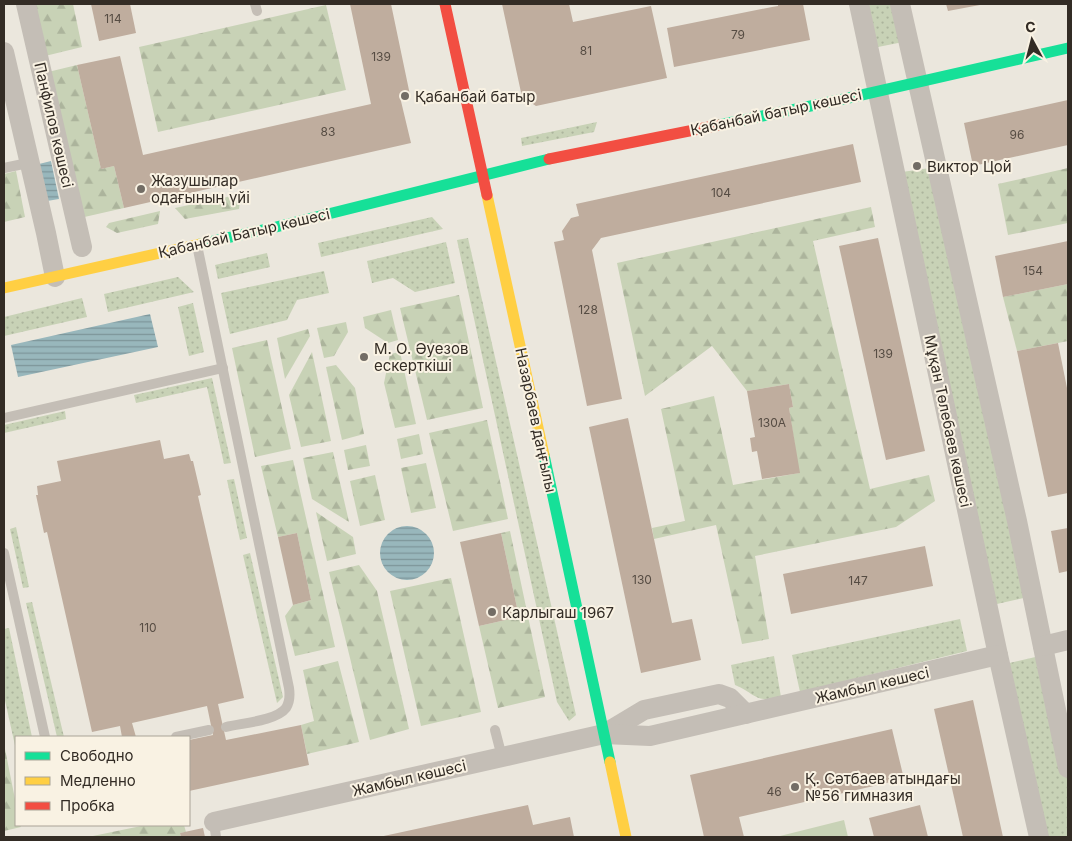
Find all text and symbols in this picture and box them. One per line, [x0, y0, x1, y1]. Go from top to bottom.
house number: 114 [104, 11, 122, 26]
north arrow [1007, 15, 1057, 65]
text: С [1024, 18, 1037, 36]
house number: 79 [731, 27, 745, 42]
house number: 81 [580, 43, 592, 58]
house number: 139 [371, 49, 391, 64]
street label: Панфилов көшесі [30, 60, 78, 190]
street label: Қабанбай батыр көшесі [689, 85, 863, 139]
place label: Қабанбай батыр [415, 87, 535, 106]
marker: Қабанбай батыр [399, 90, 411, 102]
house number: 83 [321, 124, 335, 139]
house number: 96 [1010, 127, 1024, 142]
place label: Виктор Цой [927, 157, 1012, 176]
marker: Виктор Цой [911, 160, 923, 172]
place label: Жазушылар одағының үйі [151, 171, 250, 207]
marker: Жазушылар одағының үйі [135, 183, 147, 195]
house number: 104 [711, 185, 731, 200]
street label: Қабанбай Батыр көшесі [156, 204, 332, 262]
house number: 154 [1023, 263, 1043, 278]
house number: 128 [578, 302, 598, 317]
street label: Мұқан Төлебаев көшесі [920, 333, 976, 509]
place label: М. О. Әуезов ескерткіші [374, 339, 468, 375]
street label: Назарбаев даңғылы [511, 346, 561, 494]
house number: 139 [873, 346, 893, 361]
marker: М. О. Әуезов ескерткіші [358, 351, 370, 363]
house number: 130А [758, 415, 786, 430]
house number: 130 [632, 572, 652, 587]
house number: 147 [848, 573, 868, 588]
place label: Карлыгаш 1967 [502, 603, 614, 622]
marker: Карлыгаш 1967 [486, 606, 498, 618]
house number: 110 [139, 620, 157, 635]
street label: Жамбыл көшесі [813, 663, 931, 707]
legend [15, 736, 190, 826]
text: Свободно [60, 746, 134, 765]
street label: Жамбыл көшесі [350, 756, 468, 800]
place label: Қ. Сәтбаев атындағы №56 гимназия [805, 769, 961, 805]
text: Медленно [60, 771, 136, 790]
marker: Қ. Сәтбаев атындағы №56 гимназия [789, 781, 801, 793]
house number: 46 [766, 784, 782, 799]
text: Пробка [60, 796, 115, 815]

